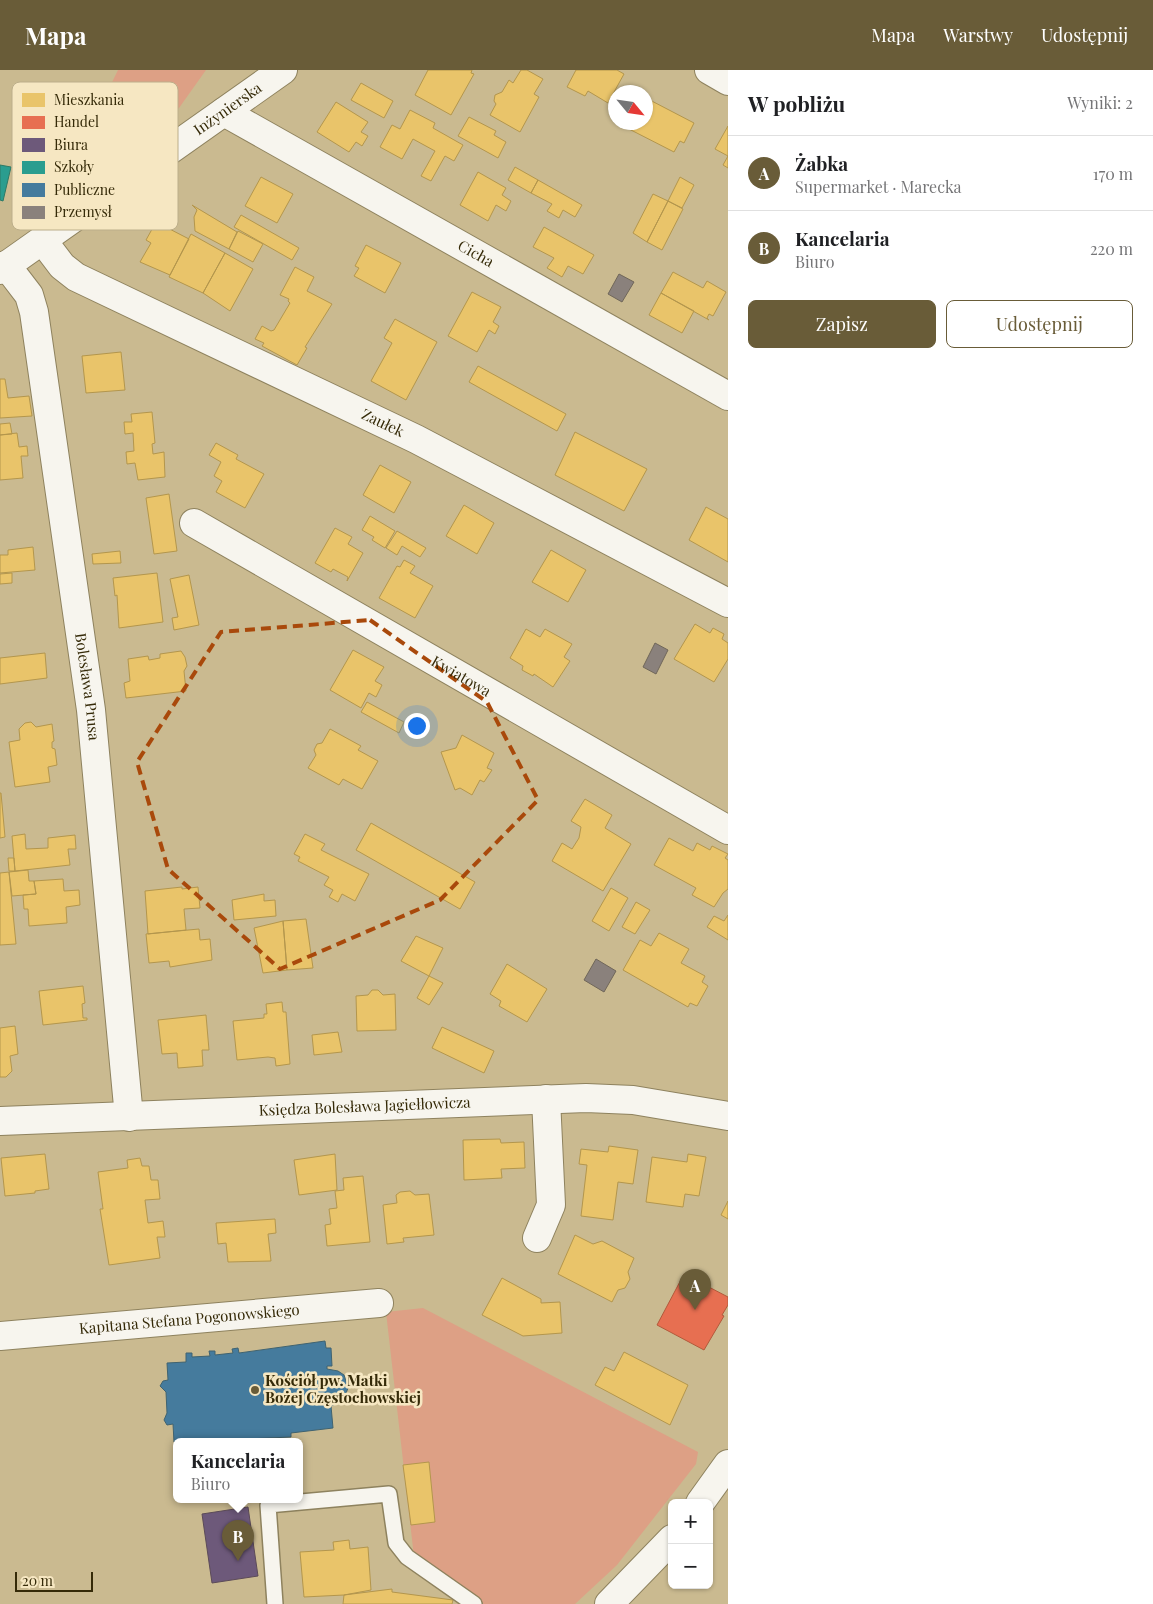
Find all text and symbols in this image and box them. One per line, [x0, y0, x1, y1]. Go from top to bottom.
text: Mapa [25, 19, 86, 51]
text: Mapa [871, 23, 915, 47]
text: Warstwy [943, 23, 1013, 47]
text: Udostępnij [1041, 23, 1128, 47]
street label: Inżynierska [189, 77, 266, 139]
legend [12, 82, 178, 230]
north arrow [608, 85, 653, 130]
text: W pobliżu [748, 89, 845, 117]
text: Mieszkania [54, 90, 124, 109]
text: Wyniki: 2 [1067, 92, 1133, 113]
text: Handel [54, 112, 99, 131]
text: Biura [54, 135, 88, 154]
text: Żabka [795, 150, 848, 176]
text: Szkoły [54, 157, 94, 176]
text: A [759, 163, 769, 184]
text: 170 m [1093, 163, 1133, 184]
text: Supermarket · Marecka [795, 176, 962, 197]
text: Publiczne [54, 180, 115, 199]
text: Przemysł [54, 202, 113, 221]
text: Kancelaria [795, 225, 890, 251]
street label: Cicha [455, 235, 498, 271]
text: B [759, 238, 769, 259]
text: 220 m [1090, 238, 1133, 259]
text: Biuro [795, 251, 834, 272]
button: Zapisz [748, 300, 936, 348]
button: Udostępnij [946, 300, 1133, 348]
street label: Zaułek [359, 404, 409, 441]
street label: Bolesława Prusa [71, 631, 105, 742]
street label: Kwiatowa [428, 651, 495, 701]
your location [404, 713, 430, 739]
street label: Księdza Bolesława Jagiełłowicza [258, 1092, 471, 1120]
pin: A [679, 1269, 711, 1310]
street label: Kapitana Stefana Pogonowskiego [78, 1299, 300, 1338]
place label: Kościół pw. Matki Bożej Częstochowskiej [265, 1370, 421, 1407]
marker: Kościół pw. Matki Bożej Częstochowskiej [249, 1384, 261, 1396]
popup [173, 1438, 303, 1503]
text: Kancelaria [191, 1447, 285, 1473]
text: Biuro [191, 1473, 230, 1494]
map controls [668, 1499, 713, 1589]
button: + [668, 1499, 713, 1544]
pin: B [222, 1520, 254, 1561]
button: − [668, 1544, 713, 1589]
scale bar [15, 1569, 92, 1592]
text: 20 m [22, 1571, 53, 1590]

